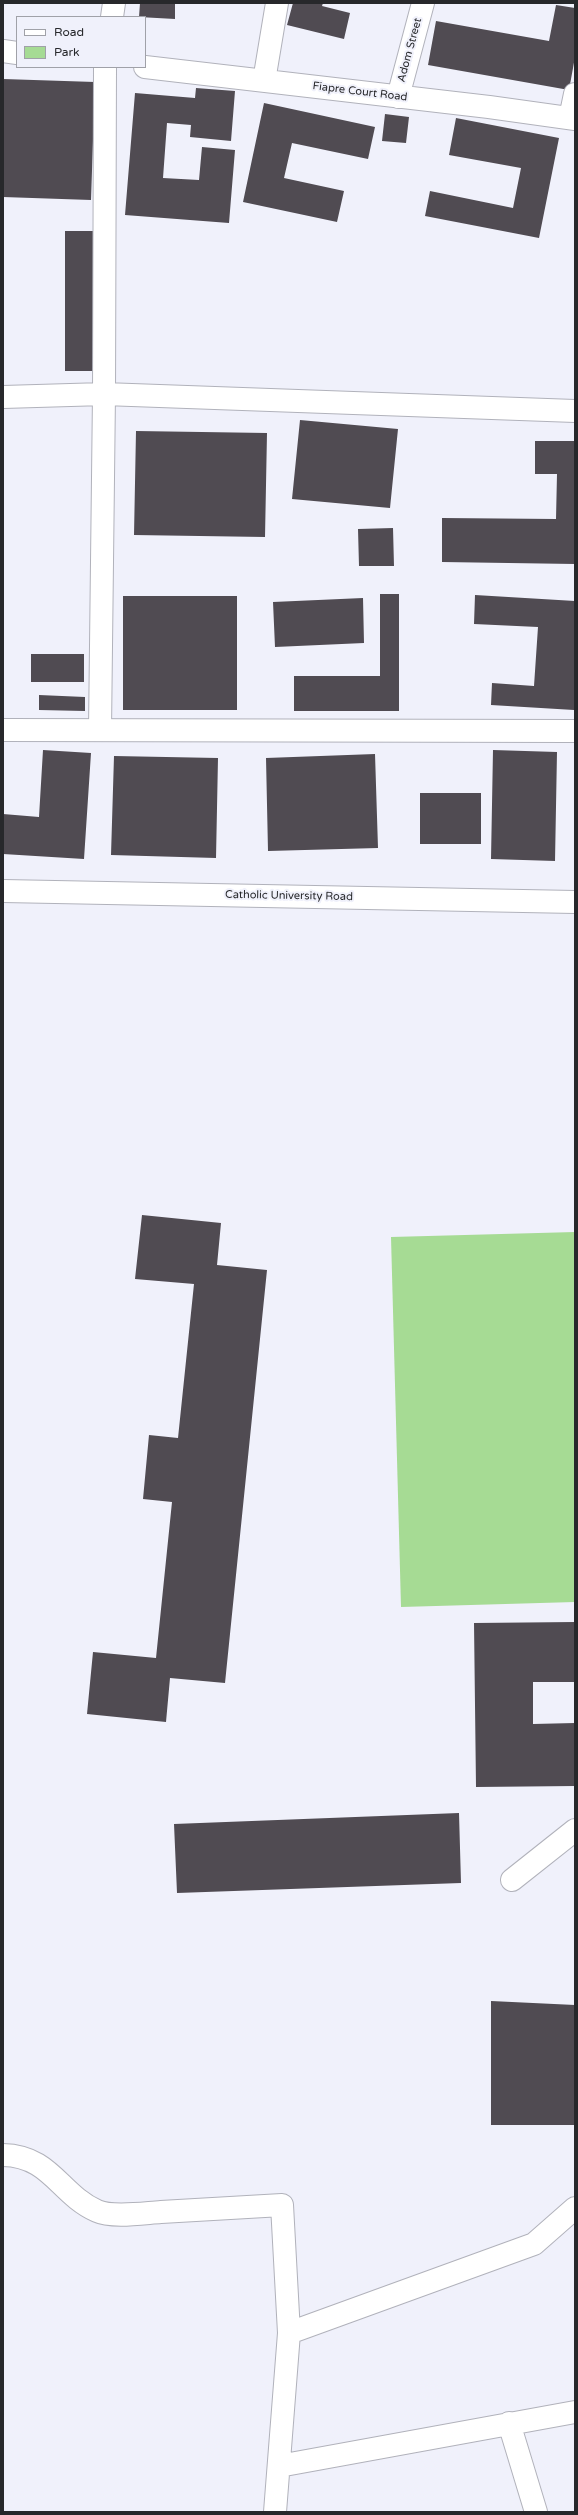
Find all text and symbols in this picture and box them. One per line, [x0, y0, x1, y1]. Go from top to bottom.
legend [16, 16, 146, 68]
street label: Adom Street [395, 16, 425, 84]
text: Road [54, 25, 84, 39]
text: Park [54, 45, 80, 59]
street label: Fiapre Court Road [312, 80, 408, 104]
street label: Catholic University Road [225, 888, 353, 904]

